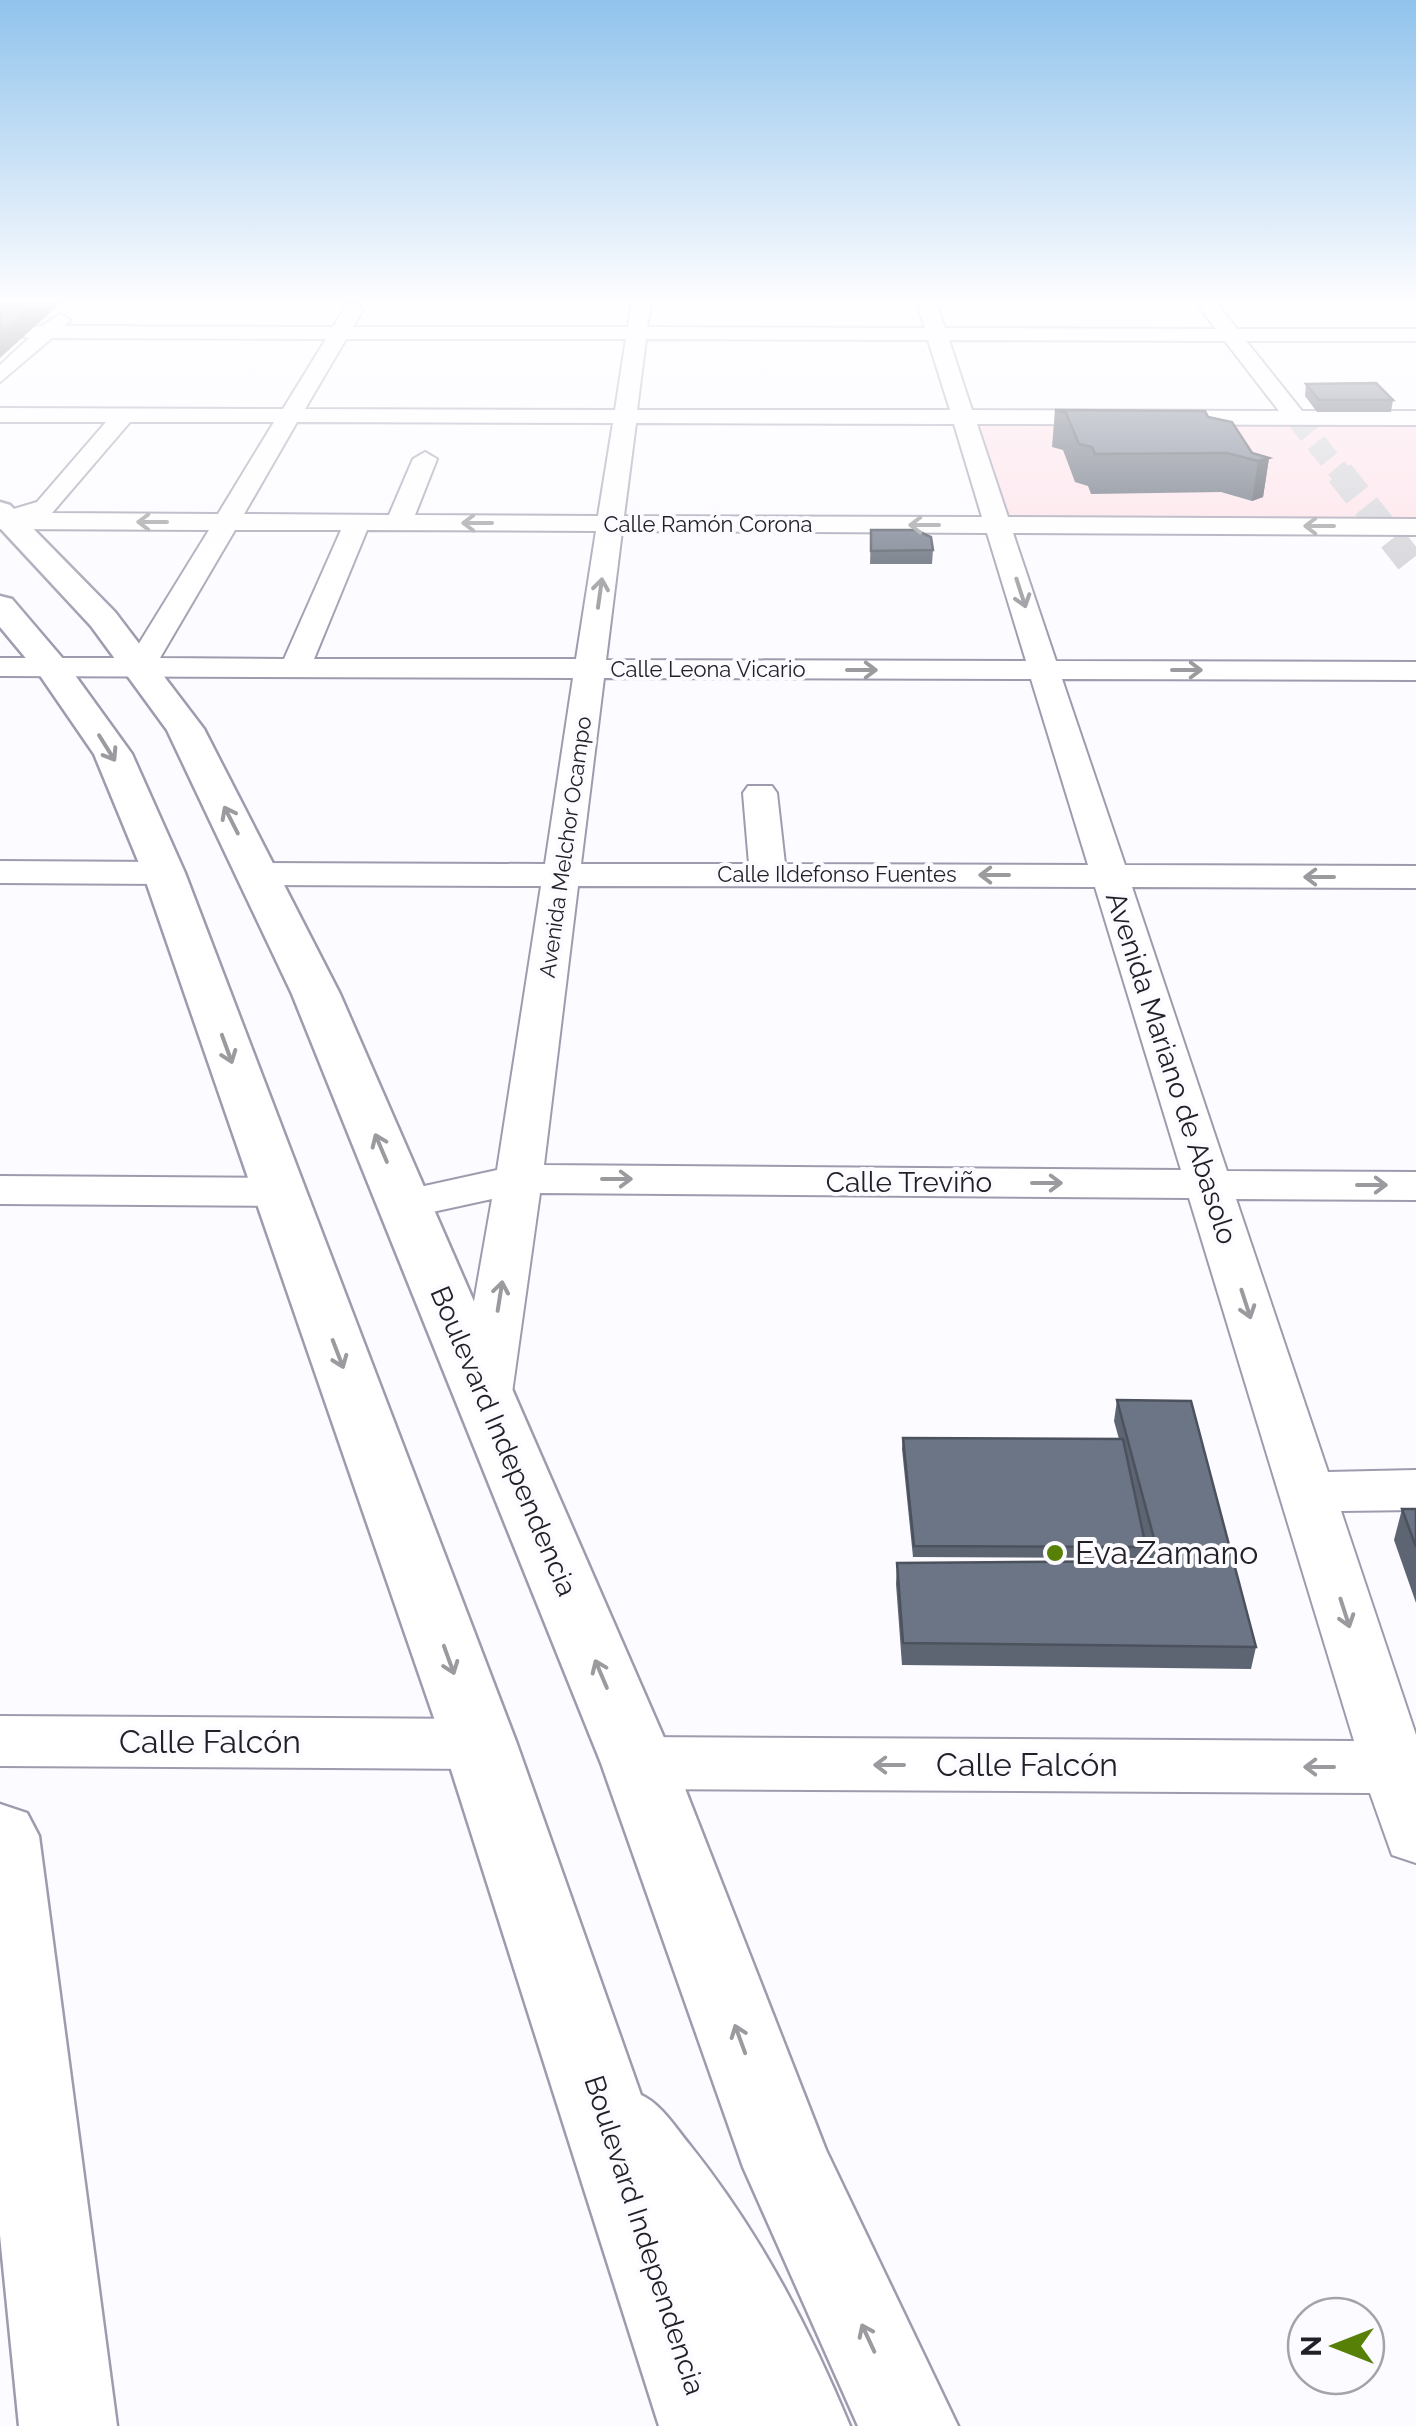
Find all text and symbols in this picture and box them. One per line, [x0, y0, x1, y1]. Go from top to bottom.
street label: Calle Ramón Corona [604, 511, 812, 537]
one-way arrow [136, 512, 168, 532]
one-way arrow [461, 514, 494, 532]
one-way arrow [908, 516, 940, 534]
one-way arrow [1303, 516, 1336, 536]
one-way arrow [1013, 577, 1031, 609]
one-way arrow [591, 578, 610, 610]
street label: Calle Leona Vicario [610, 656, 806, 682]
one-way arrow [846, 660, 878, 680]
one-way arrow [1170, 660, 1203, 680]
street label: Avenida Melchor Ocampo [534, 715, 596, 979]
one-way arrow [97, 733, 117, 761]
one-way arrow [221, 806, 240, 836]
street label: Calle Ildefonso Fuentes [717, 861, 957, 887]
one-way arrow [978, 866, 1010, 884]
one-way arrow [1303, 868, 1336, 886]
street label: Avenida Mariano de Abasolo [1099, 888, 1244, 1248]
one-way arrow [219, 1033, 237, 1064]
one-way arrow [371, 1133, 389, 1163]
street label: Calle Treviño [826, 1166, 992, 1199]
one-way arrow [600, 1170, 632, 1189]
one-way arrow [1030, 1174, 1062, 1192]
one-way arrow [1354, 1176, 1387, 1194]
street label: Boulevard Independencia [423, 1281, 584, 1601]
one-way arrow [492, 1281, 510, 1313]
one-way arrow [1239, 1287, 1257, 1319]
one-way arrow [331, 1339, 349, 1369]
place label: Eva Zamano [1075, 1534, 1258, 1571]
marker: Eva Zamano [1044, 1542, 1066, 1564]
one-way arrow [1337, 1597, 1355, 1629]
one-way arrow [442, 1643, 460, 1675]
one-way arrow [590, 1659, 608, 1689]
street label: Calle Falcón [119, 1723, 301, 1760]
street label: Calle Falcón [936, 1746, 1118, 1783]
one-way arrow [873, 1756, 906, 1774]
one-way arrow [1303, 1758, 1336, 1776]
one-way arrow [730, 2025, 748, 2056]
street label: Boulevard Independencia [577, 2071, 712, 2399]
north arrow [1286, 2296, 1386, 2396]
one-way arrow [857, 2324, 876, 2354]
text: N [1295, 2335, 1328, 2357]

